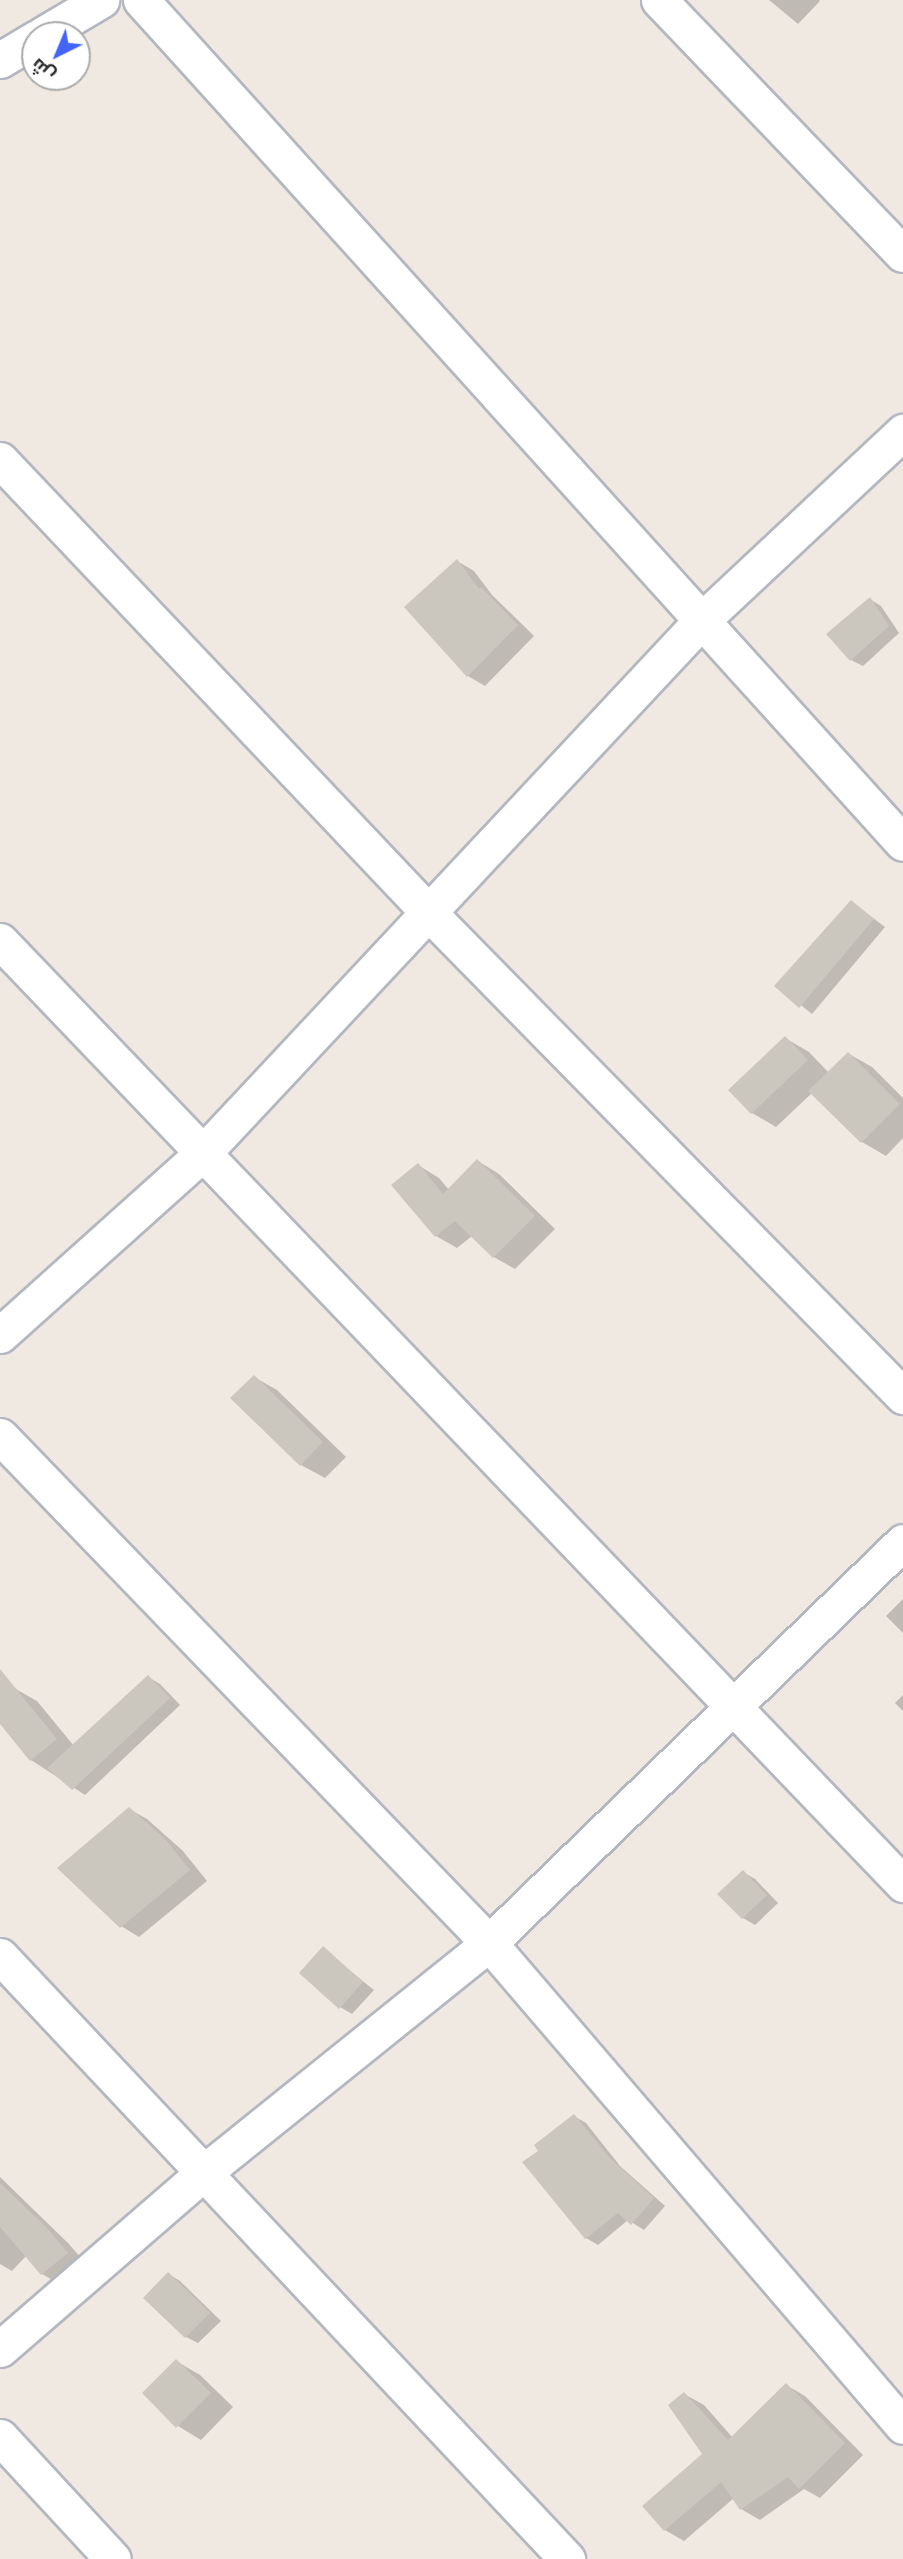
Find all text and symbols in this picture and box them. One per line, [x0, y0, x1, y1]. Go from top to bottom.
north arrow [21, 21, 91, 91]
text: ش [25, 52, 61, 88]

